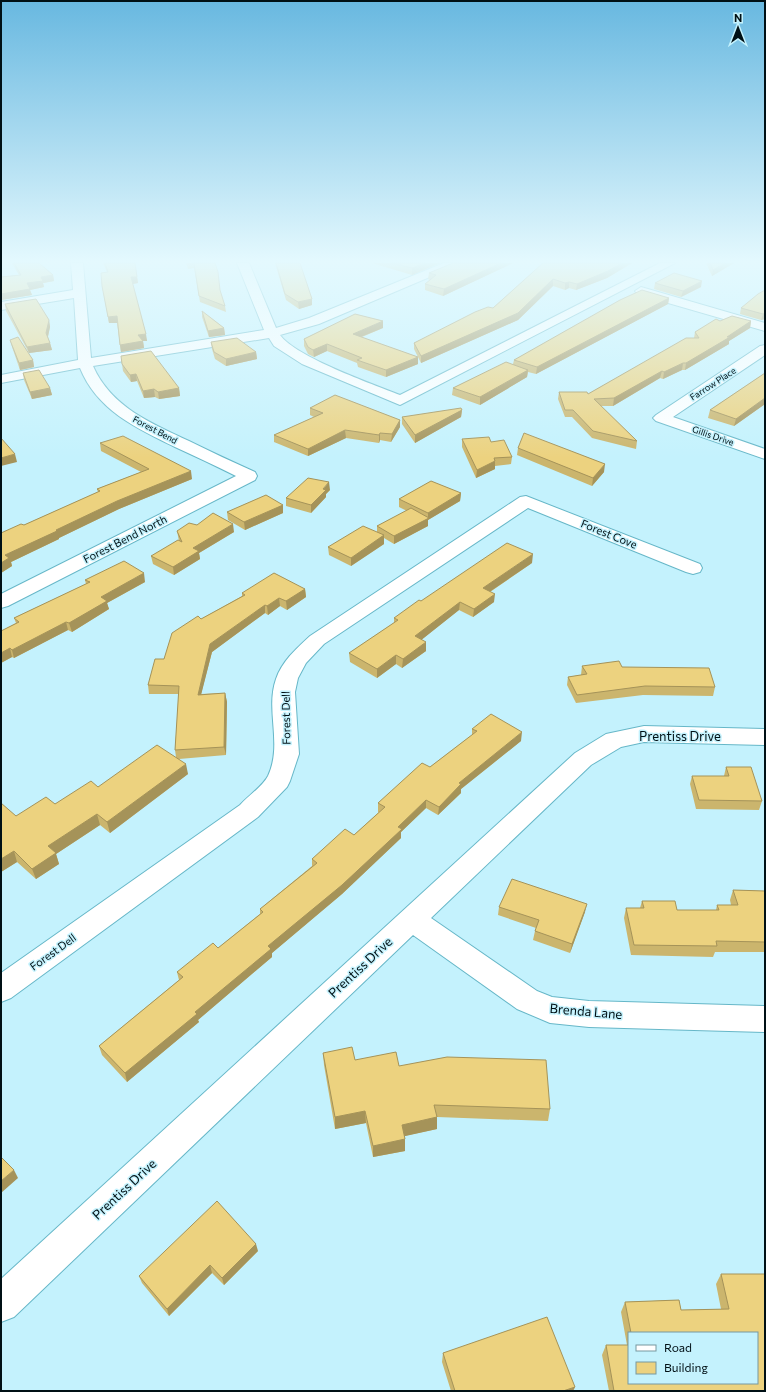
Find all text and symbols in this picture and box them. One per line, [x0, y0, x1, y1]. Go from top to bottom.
north arrow [718, 8, 758, 48]
text: N [734, 11, 742, 24]
street label: Farrow Place [688, 364, 738, 403]
street label: Forest Bend [131, 413, 179, 446]
street label: Gillis Drive [691, 423, 736, 448]
street label: Forest Bend North [81, 512, 169, 565]
street label: Forest Cove [579, 516, 639, 551]
street label: Forest Dell [279, 691, 292, 745]
street label: Prentiss Drive [639, 728, 721, 744]
street label: Forest Dell [27, 931, 78, 973]
street label: Prentiss Drive [325, 933, 395, 1001]
street label: Brenda Lane [549, 1000, 623, 1022]
street label: Prentiss Drive [89, 1155, 159, 1223]
legend [628, 1332, 758, 1384]
text: Road [664, 1340, 692, 1354]
text: Building [664, 1360, 708, 1374]

